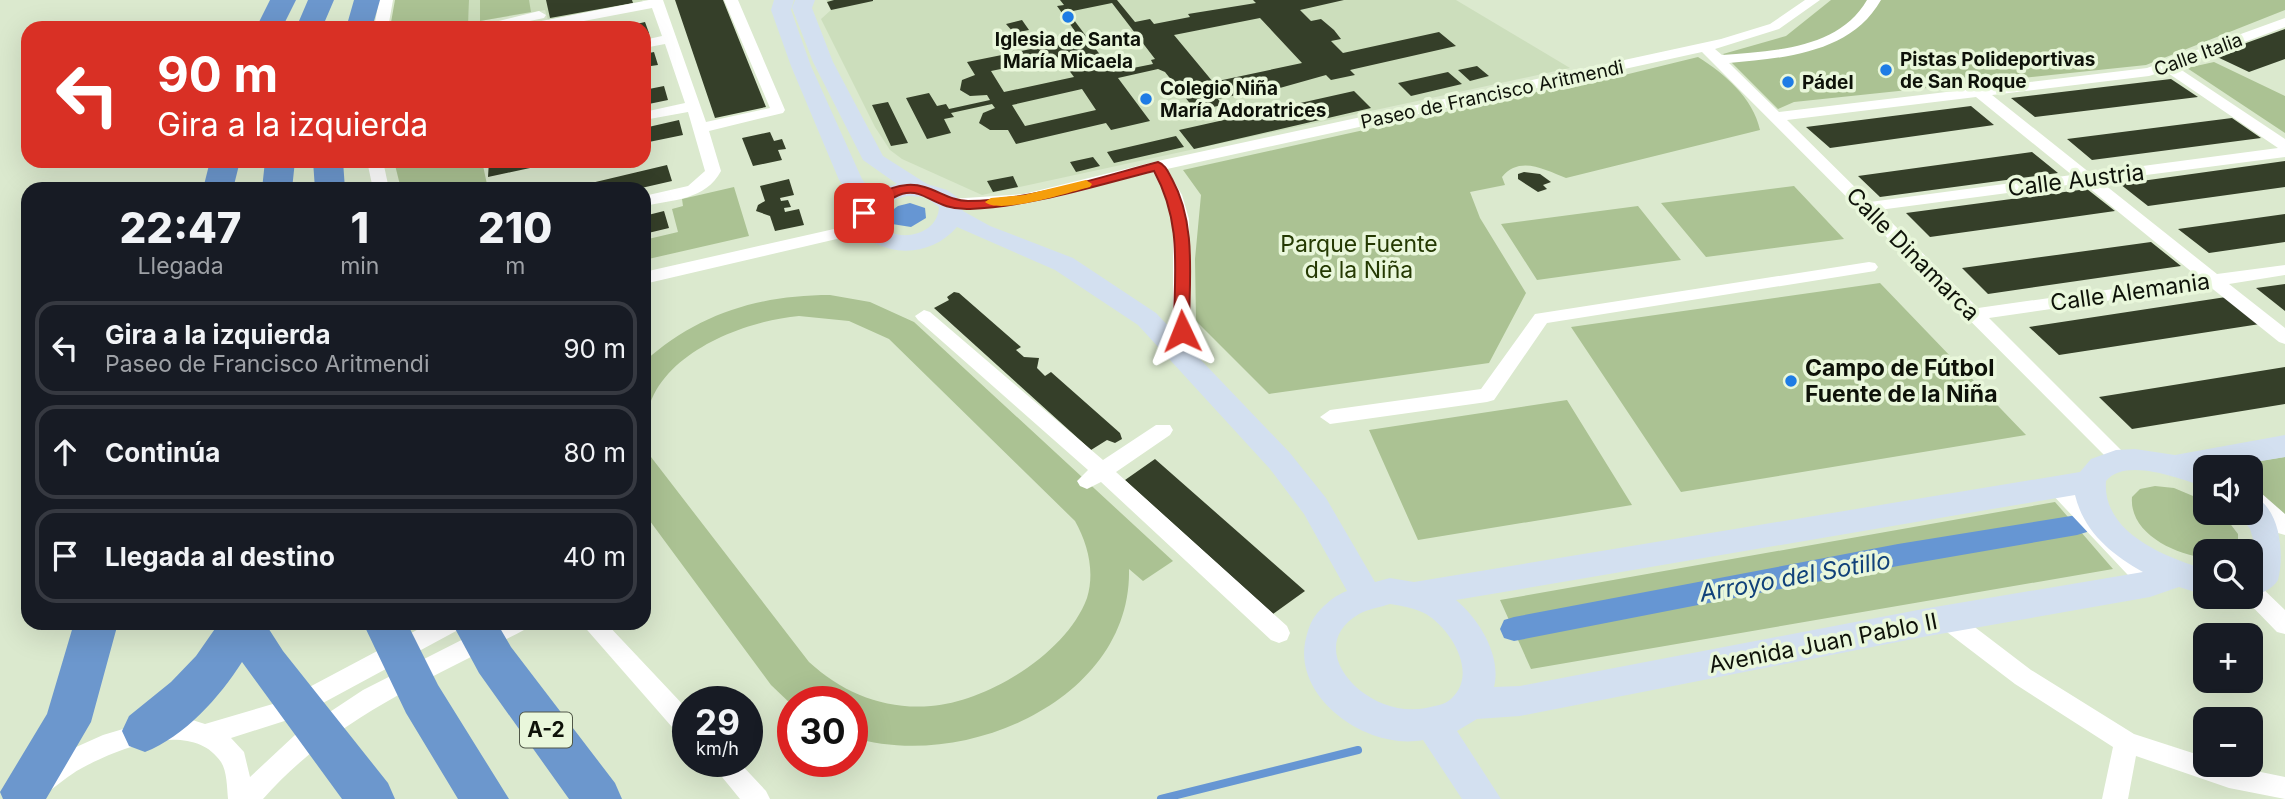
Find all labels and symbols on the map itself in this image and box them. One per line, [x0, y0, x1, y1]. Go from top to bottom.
marker: Iglesia de Santa María Micaela [1060, 9, 1076, 25]
place label: Iglesia de Santa María Micaela [995, 28, 1141, 73]
street label: Calle Italia [2151, 28, 2246, 81]
place label: Pistas Polideportivas de San Roque [1900, 48, 2095, 93]
street label: Paseo de Francisco Aritmendi [1359, 55, 1626, 134]
marker: Pistas Polideportivas de San Roque [1878, 62, 1894, 78]
place label: Pádel [1802, 71, 1854, 94]
marker: Pádel [1780, 74, 1796, 90]
place label: Colegio Niña María Adoratrices [1160, 77, 1326, 122]
marker: Colegio Niña María Adoratrices [1138, 91, 1154, 107]
street label: Calle Austria [2006, 158, 2146, 202]
street label: Calle Dinamarca [1841, 182, 1985, 326]
pin [834, 183, 894, 243]
park label: Parque Fuente de la Niña [1280, 230, 1438, 284]
street label: Calle Alemania [2048, 267, 2212, 317]
position arrow [1145, 294, 1219, 368]
place label: Campo de Fútbol Fuente de la Niña [1805, 354, 1998, 408]
marker: Campo de Fútbol Fuente de la Niña [1783, 373, 1799, 389]
water label: Arroyo del Sotillo [1696, 545, 1893, 608]
street label: Avenida Juan Pablo II [1706, 607, 1940, 679]
speed limit sign: 30 [777, 686, 868, 777]
road number: A-2 [520, 712, 572, 748]

